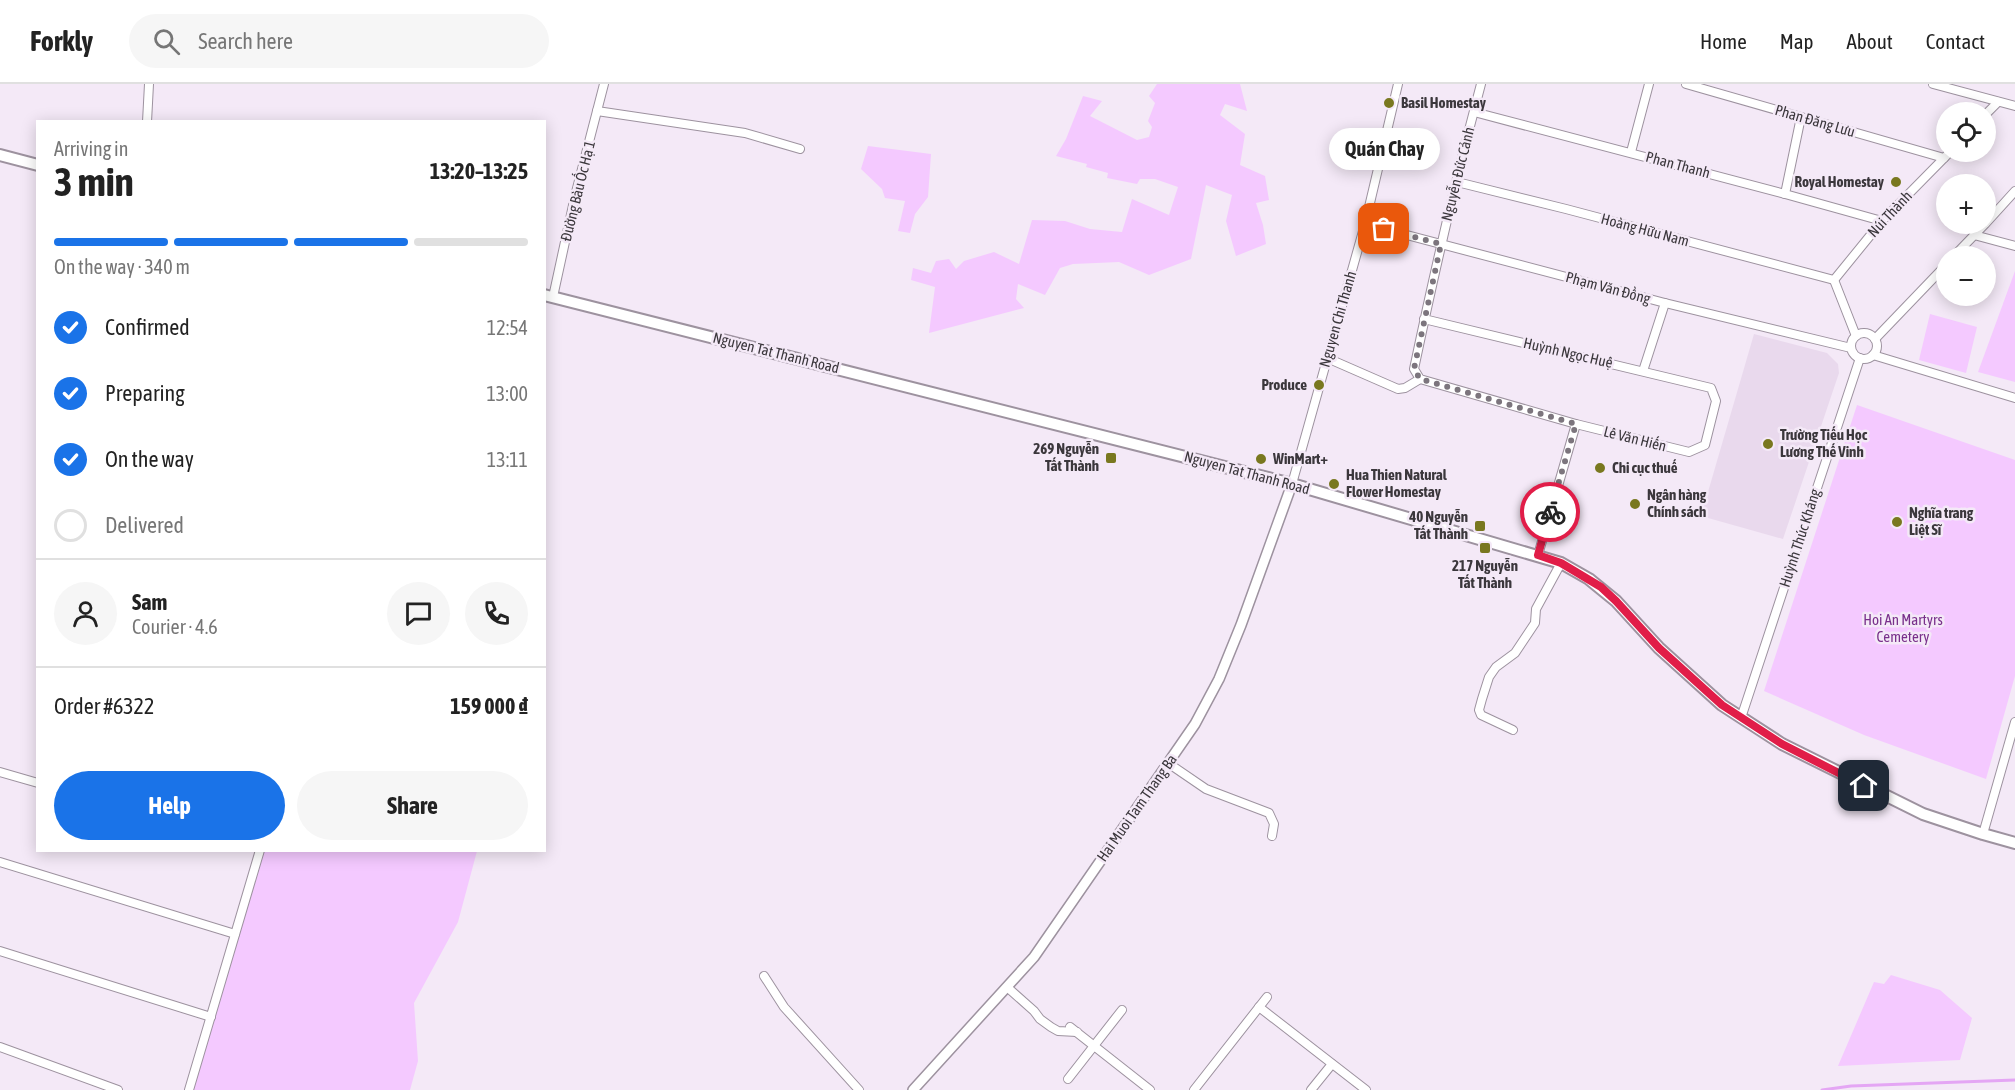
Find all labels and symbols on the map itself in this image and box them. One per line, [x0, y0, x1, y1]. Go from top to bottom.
place label: Basil Homestay [1401, 94, 1487, 111]
marker: Basil Homestay [1382, 96, 1396, 110]
street label: Phan Đăng Lưu [1773, 101, 1857, 140]
street label: Nguyễn Đức Cảnh [1438, 125, 1477, 223]
callout: Quán Chay [1328, 127, 1440, 169]
street label: Đường Bàu Ốc Hạ 1 [556, 139, 598, 243]
street label: Phan Thanh [1644, 148, 1712, 181]
place label: Royal Homestay [1794, 173, 1885, 190]
marker: Royal Homestay [1889, 175, 1903, 189]
street label: Núi Thành [1864, 187, 1915, 240]
pin [1358, 203, 1409, 254]
street label: Hoàng Hữu Nam [1599, 210, 1691, 249]
street label: Phạm Văn Đồng [1564, 268, 1653, 307]
street label: Nguyen Chi Thanh [1316, 269, 1359, 369]
street label: Nguyen Tat Thanh Road [711, 329, 841, 376]
street label: Huỳnh Ngọc Huệ [1522, 334, 1615, 371]
place label: Produce [1261, 376, 1307, 393]
marker: Produce [1312, 378, 1326, 392]
street label: Lê Văn Hiến [1602, 423, 1668, 455]
place label: Trường Tiếu Học Lương Thế Vinh [1780, 426, 1868, 460]
marker: Trường Tiếu Học Lương Thế Vinh [1761, 437, 1775, 451]
place label: 269 Nguyễn Tất Thành [1033, 440, 1099, 474]
street label: Nguyen Tat Thanh Road [1182, 448, 1312, 497]
place label: WinMart+ [1272, 450, 1328, 467]
marker: 269 Nguyễn Tất Thành [1104, 451, 1118, 465]
marker: WinMart+ [1254, 452, 1268, 466]
place label: Chi cục thuế [1612, 459, 1678, 476]
marker: Chi cục thuế [1593, 461, 1607, 475]
place label: Hua Thien Natural Flower Homestay [1346, 466, 1448, 500]
marker: Hua Thien Natural Flower Homestay [1327, 477, 1341, 491]
courier [1520, 482, 1580, 542]
place label: Ngân hàng Chính sách [1647, 486, 1707, 520]
street label: Huỳnh Thúc Kháng [1776, 486, 1824, 589]
marker: Ngân hàng Chính sách [1628, 497, 1642, 511]
place label: Nghĩa trang Liệt Sĩ [1909, 504, 1974, 538]
place label: 40 Nguyễn Tất Thành [1408, 508, 1468, 542]
marker: Nghĩa trang Liệt Sĩ [1890, 515, 1904, 529]
marker: 40 Nguyễn Tất Thành [1473, 519, 1487, 533]
marker: 217 Nguyễn Tất Thành [1478, 541, 1492, 555]
place label: 217 Nguyễn Tất Thành [1452, 557, 1518, 591]
park label: Hoi An Martyrs Cemetery [1863, 611, 1943, 645]
street label: Hai Muoi Tam Thang Ba [1093, 751, 1180, 865]
pin [1838, 760, 1889, 811]

